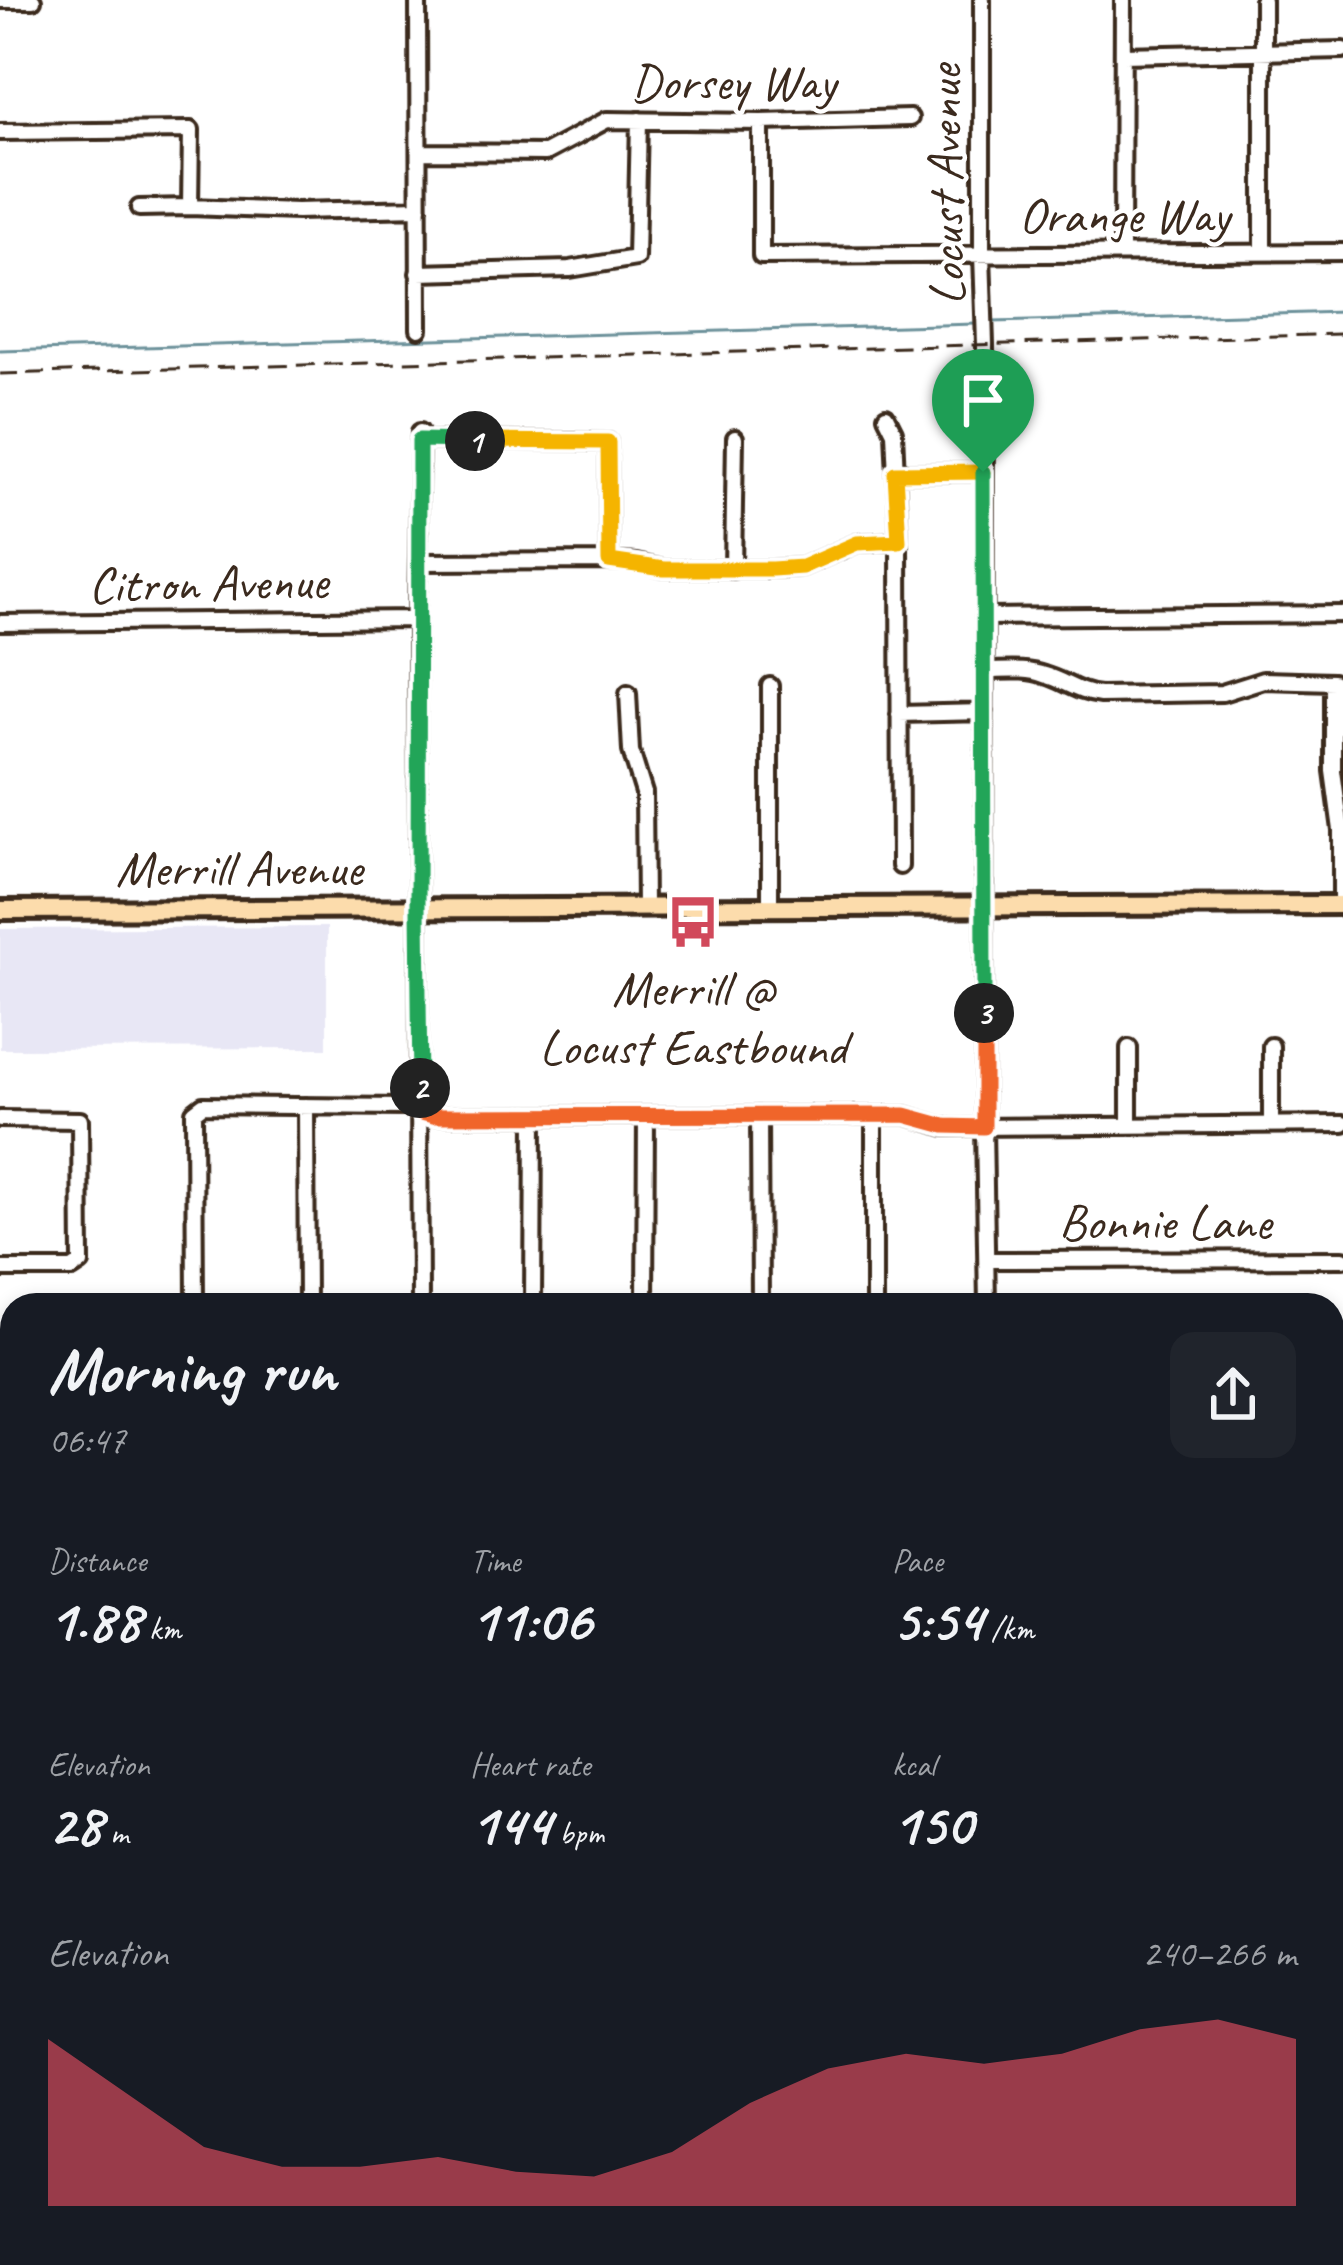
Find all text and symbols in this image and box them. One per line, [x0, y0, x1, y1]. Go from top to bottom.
street label: Dorsey Way [630, 50, 839, 114]
street label: Locust Avenue [911, 61, 979, 306]
street label: Orange Way [1019, 183, 1233, 247]
pin [932, 349, 1034, 472]
icon: arrive [950, 367, 1016, 433]
pin: 1 [445, 411, 505, 471]
text: 1 [468, 420, 482, 462]
street label: Citron Avenue [88, 549, 332, 617]
street label: Merrill Avenue [116, 836, 366, 900]
bus stop icon: Merrill @ Locust Eastbound [664, 893, 722, 951]
place label: Merrill @ Locust Eastbound [539, 956, 855, 1079]
pin: 3 [954, 983, 1014, 1043]
text: 3 [977, 992, 991, 1034]
pin: 2 [390, 1058, 450, 1118]
text: 2 [413, 1067, 427, 1109]
street label: Bonnie Lane [1059, 1190, 1275, 1254]
text: Morning run [48, 1329, 336, 1412]
button: share [1170, 1332, 1296, 1458]
text: 06:47 [48, 1416, 126, 1465]
text: Distance [48, 1540, 146, 1582]
text: Time [470, 1540, 521, 1582]
text: Pace [892, 1540, 943, 1582]
text: 1.88 [48, 1582, 141, 1658]
text: 11:06 [470, 1582, 591, 1658]
text: 5:54 [892, 1582, 983, 1658]
text: km [141, 1608, 181, 1650]
text: /km [983, 1608, 1034, 1650]
text: Elevation [48, 1744, 150, 1786]
text: Heart rate [470, 1744, 590, 1786]
text: kcal [892, 1744, 936, 1786]
text: 28 [48, 1786, 102, 1862]
text: 144 [470, 1786, 551, 1862]
text: 150 [892, 1786, 972, 1862]
text: m [102, 1812, 128, 1854]
text: bpm [551, 1812, 604, 1854]
text: Elevation [48, 1929, 168, 1978]
text: 240–266 m [1142, 1929, 1296, 1978]

